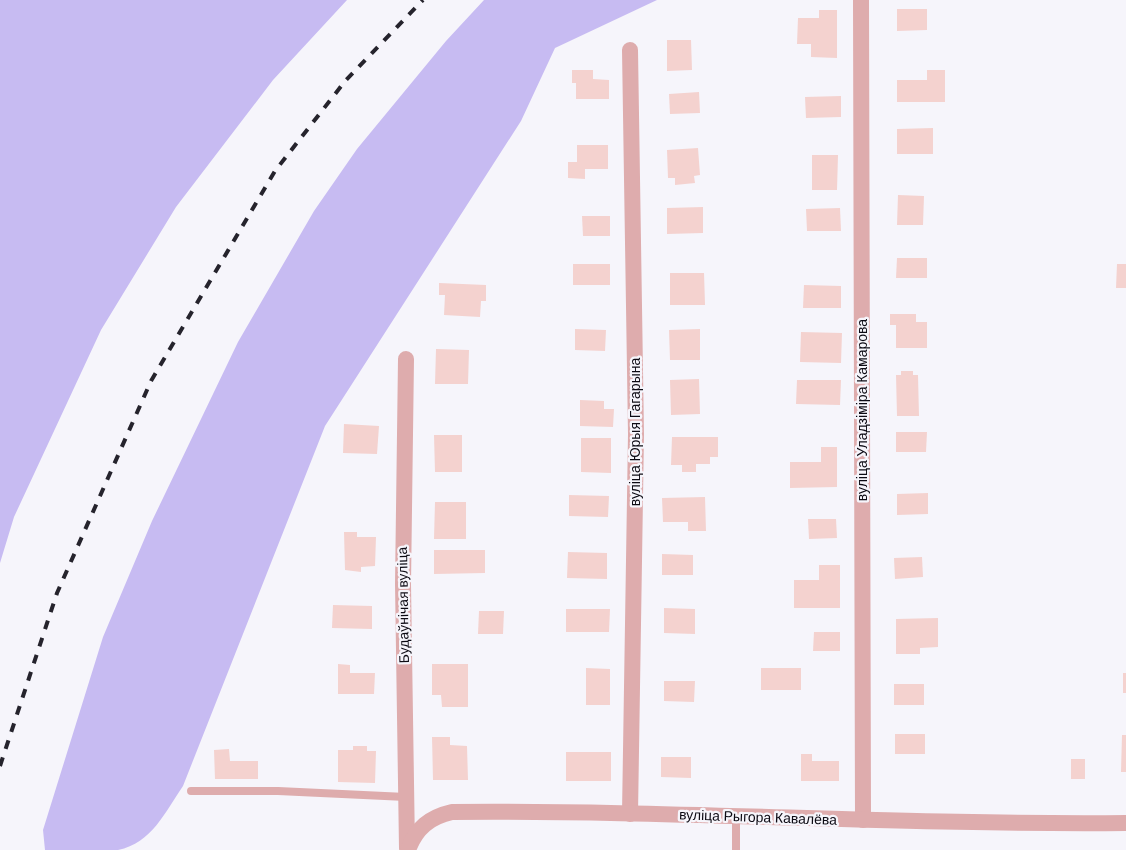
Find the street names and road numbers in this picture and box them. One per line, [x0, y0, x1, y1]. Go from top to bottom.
street label: вуліца Уладзіміра Камарова [853, 319, 871, 501]
street label: вуліца Юрыя Гагарына [626, 358, 644, 506]
street label: Будаўнічая вуліца [393, 546, 413, 663]
street label: вуліца Рыгора Кавалёва [679, 805, 837, 829]

